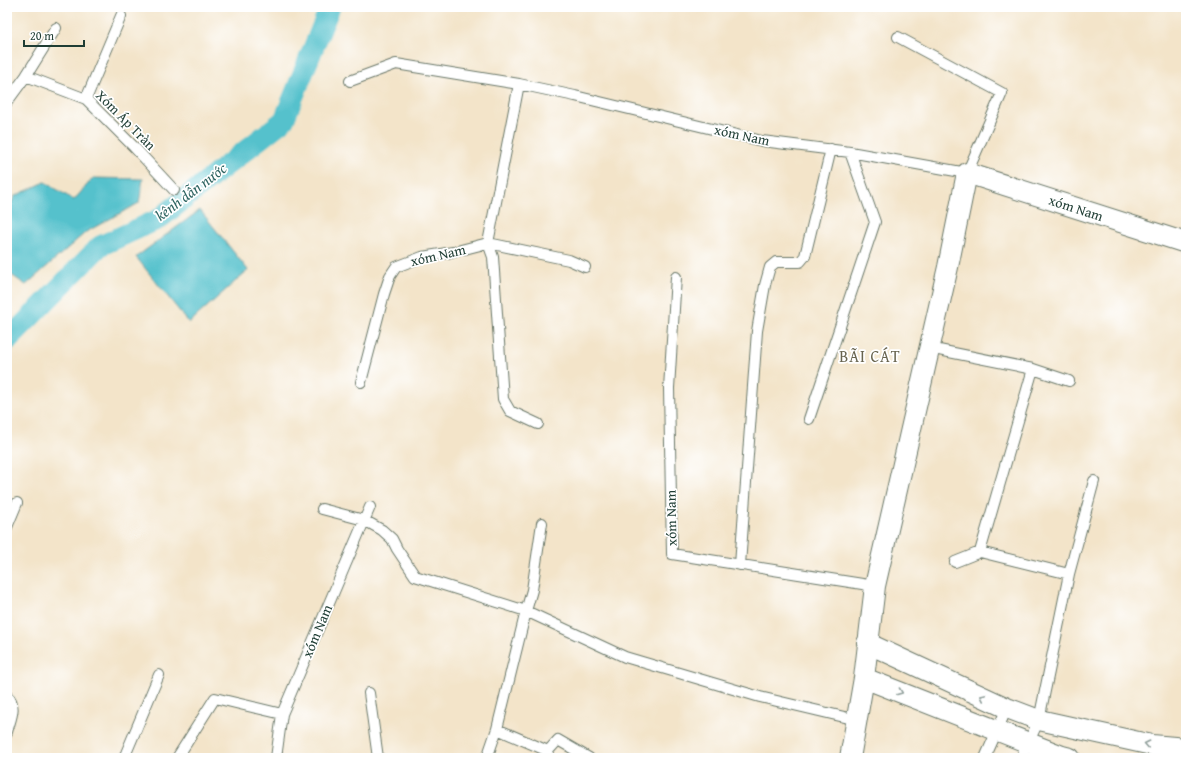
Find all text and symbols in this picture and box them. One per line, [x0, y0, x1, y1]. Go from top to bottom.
scale bar [24, 22, 84, 48]
text: 20 m [30, 27, 54, 44]
street label: Xóm Áp Tràn [92, 86, 161, 155]
street label: xóm Nam [713, 119, 772, 151]
water label: kênh dẫn nước [151, 157, 232, 226]
street label: xóm Nam [1046, 190, 1106, 226]
street label: xóm Nam [408, 239, 468, 271]
district label: BÃI CÁT [839, 344, 901, 368]
street label: xóm Nam [661, 489, 681, 546]
street label: xóm Nam [297, 601, 337, 661]
one-way arrow [897, 688, 904, 696]
one-way arrow [979, 694, 987, 702]
one-way arrow [1144, 741, 1150, 749]

